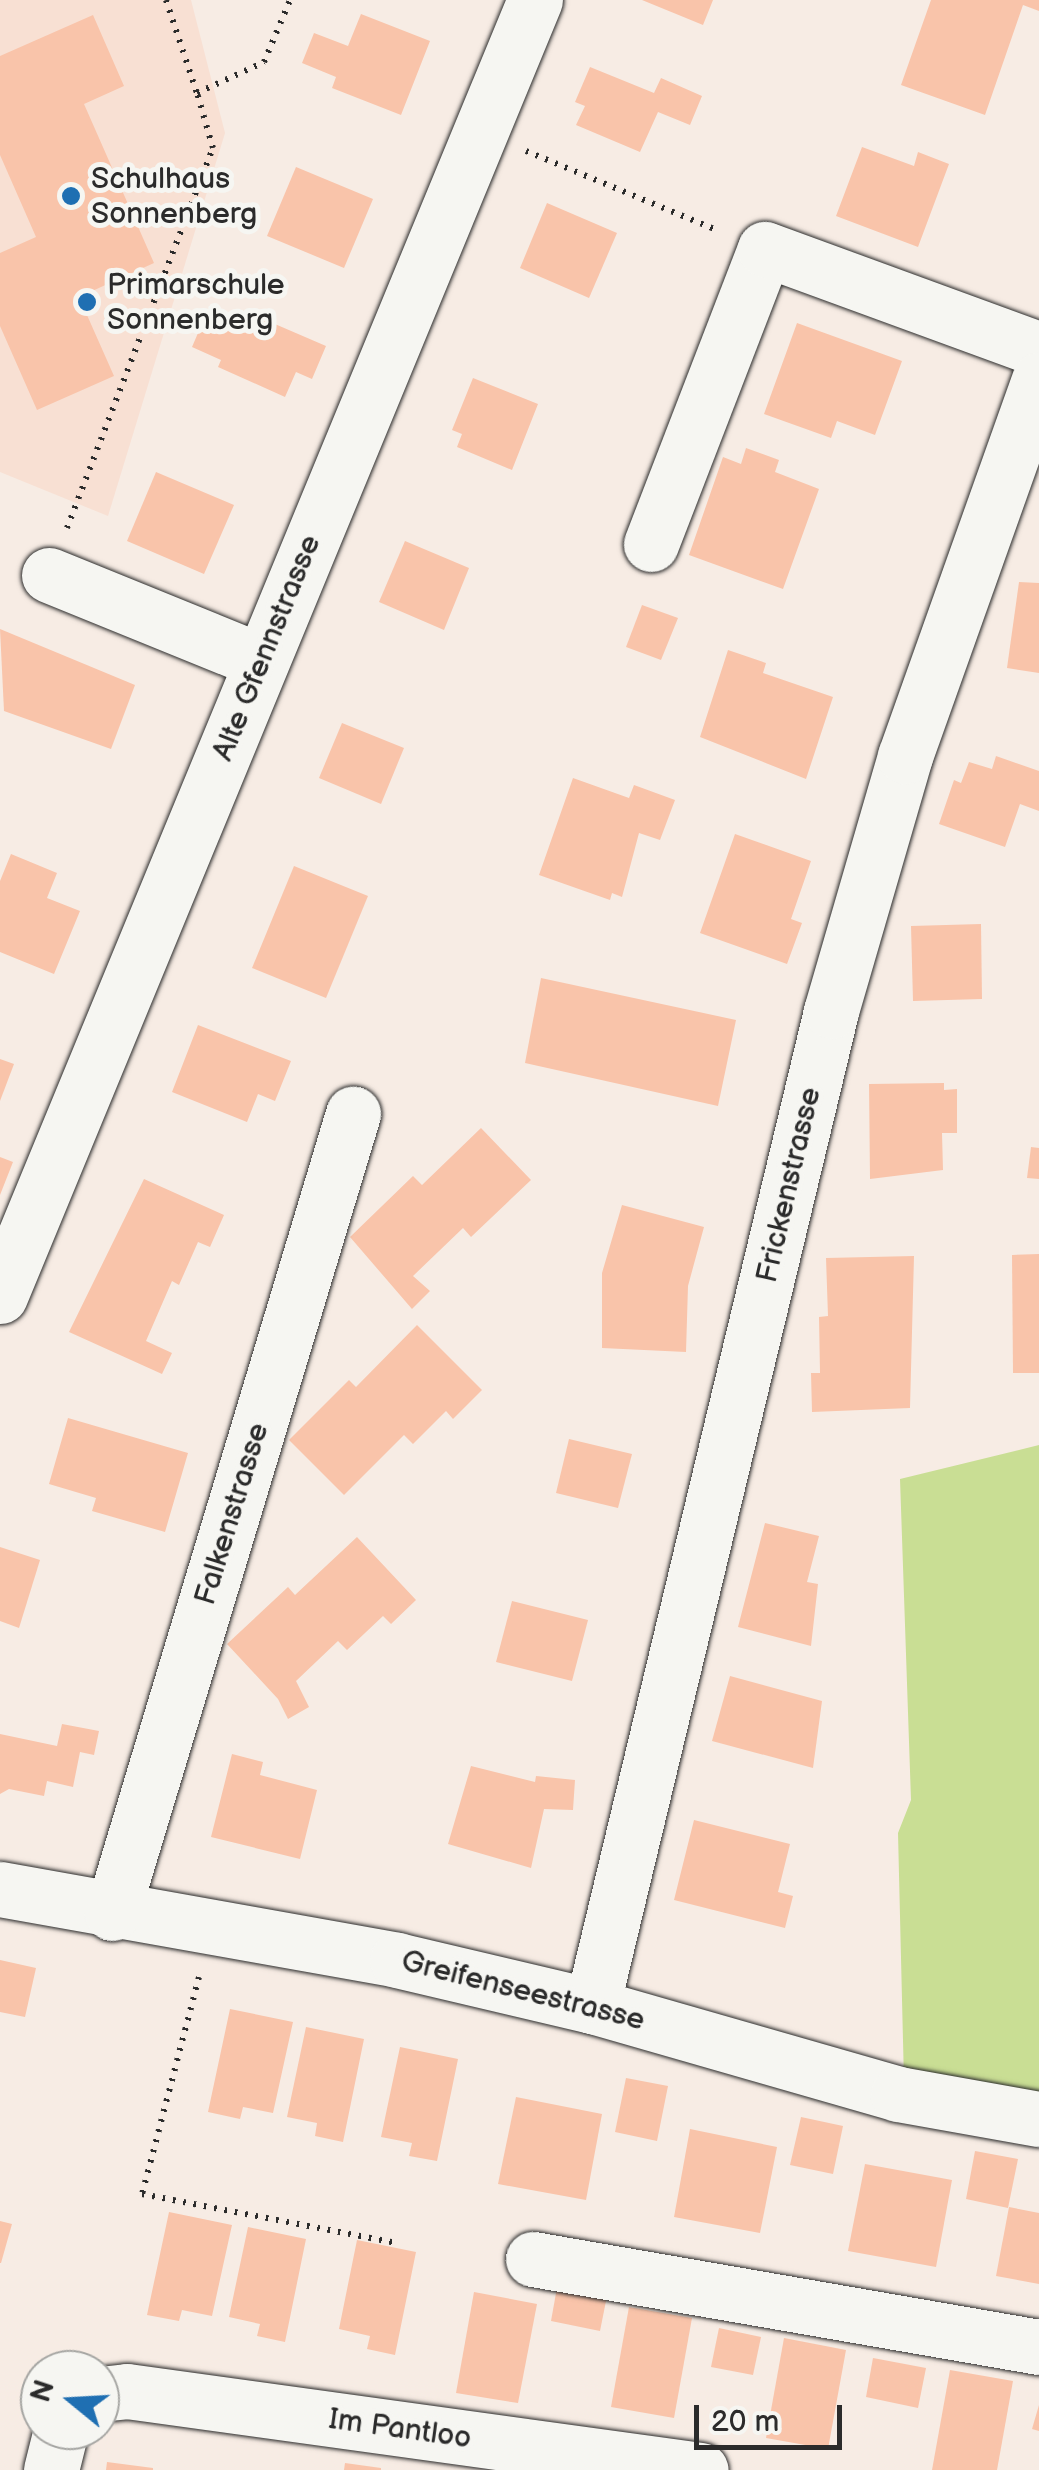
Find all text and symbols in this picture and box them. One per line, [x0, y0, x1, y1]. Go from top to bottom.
place label: Schulhaus Sonnenberg [91, 161, 257, 232]
marker: Schulhaus Sonnenberg [60, 185, 82, 207]
place label: Primarschule Sonnenberg [107, 267, 285, 338]
marker: Primarschule Sonnenberg [76, 291, 98, 313]
street label: Alte Gfennstrasse [205, 530, 329, 766]
street label: Frickenstrasse [749, 1084, 829, 1286]
street label: Falkenstrasse [187, 1419, 277, 1609]
street label: Greifenseestrasse [398, 1943, 648, 2039]
north arrow [20, 2350, 120, 2450]
text: N [24, 2376, 62, 2406]
scale bar [699, 2385, 846, 2447]
street label: Im Pantloo [326, 2401, 474, 2457]
text: 20 m [711, 2404, 779, 2440]

